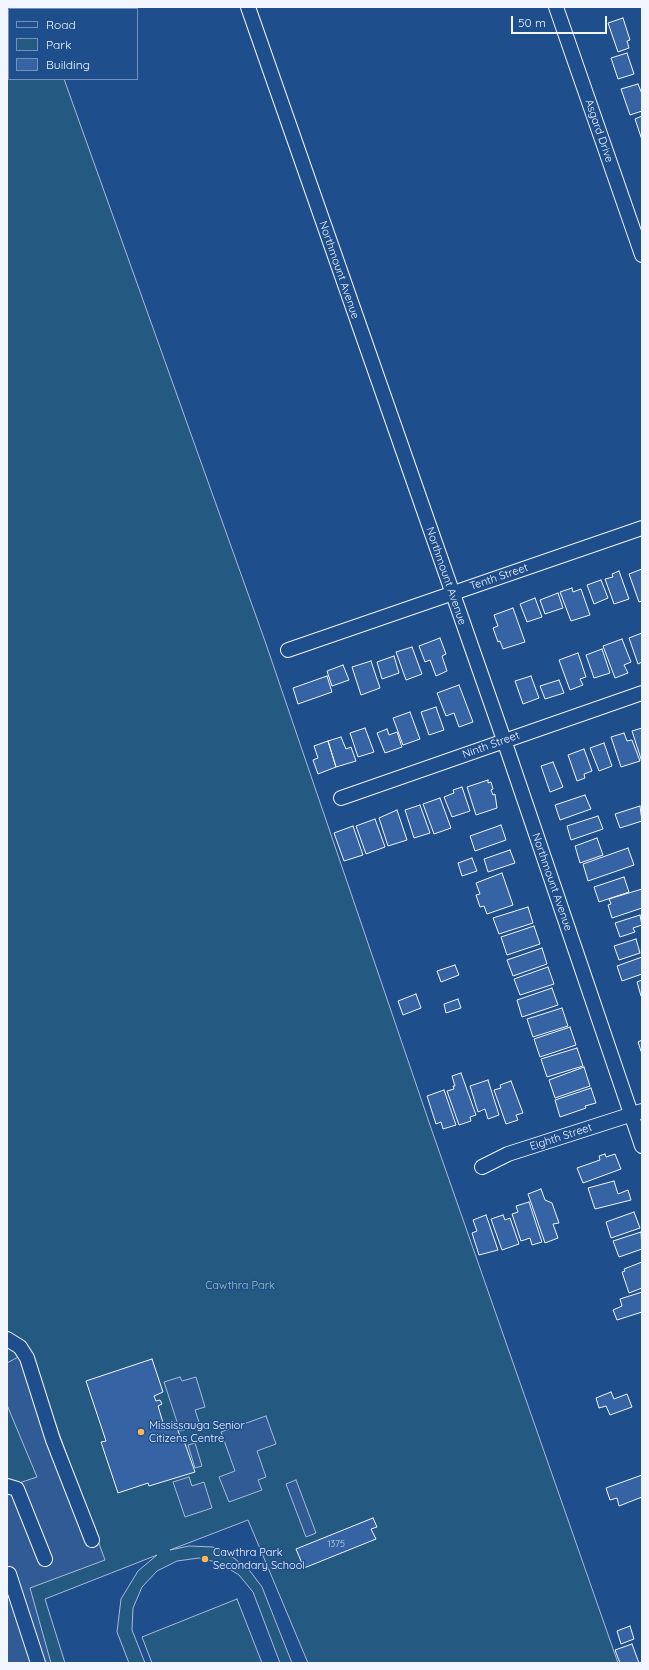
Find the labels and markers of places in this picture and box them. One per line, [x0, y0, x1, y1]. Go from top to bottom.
place label: Mississauga Senior Citizens Centre [149, 1419, 245, 1445]
marker: Mississauga Senior Citizens Centre [136, 1427, 146, 1437]
place label: Cawthra Park Secondary School [213, 1546, 305, 1572]
marker: Cawthra Park Secondary School [200, 1554, 210, 1564]

